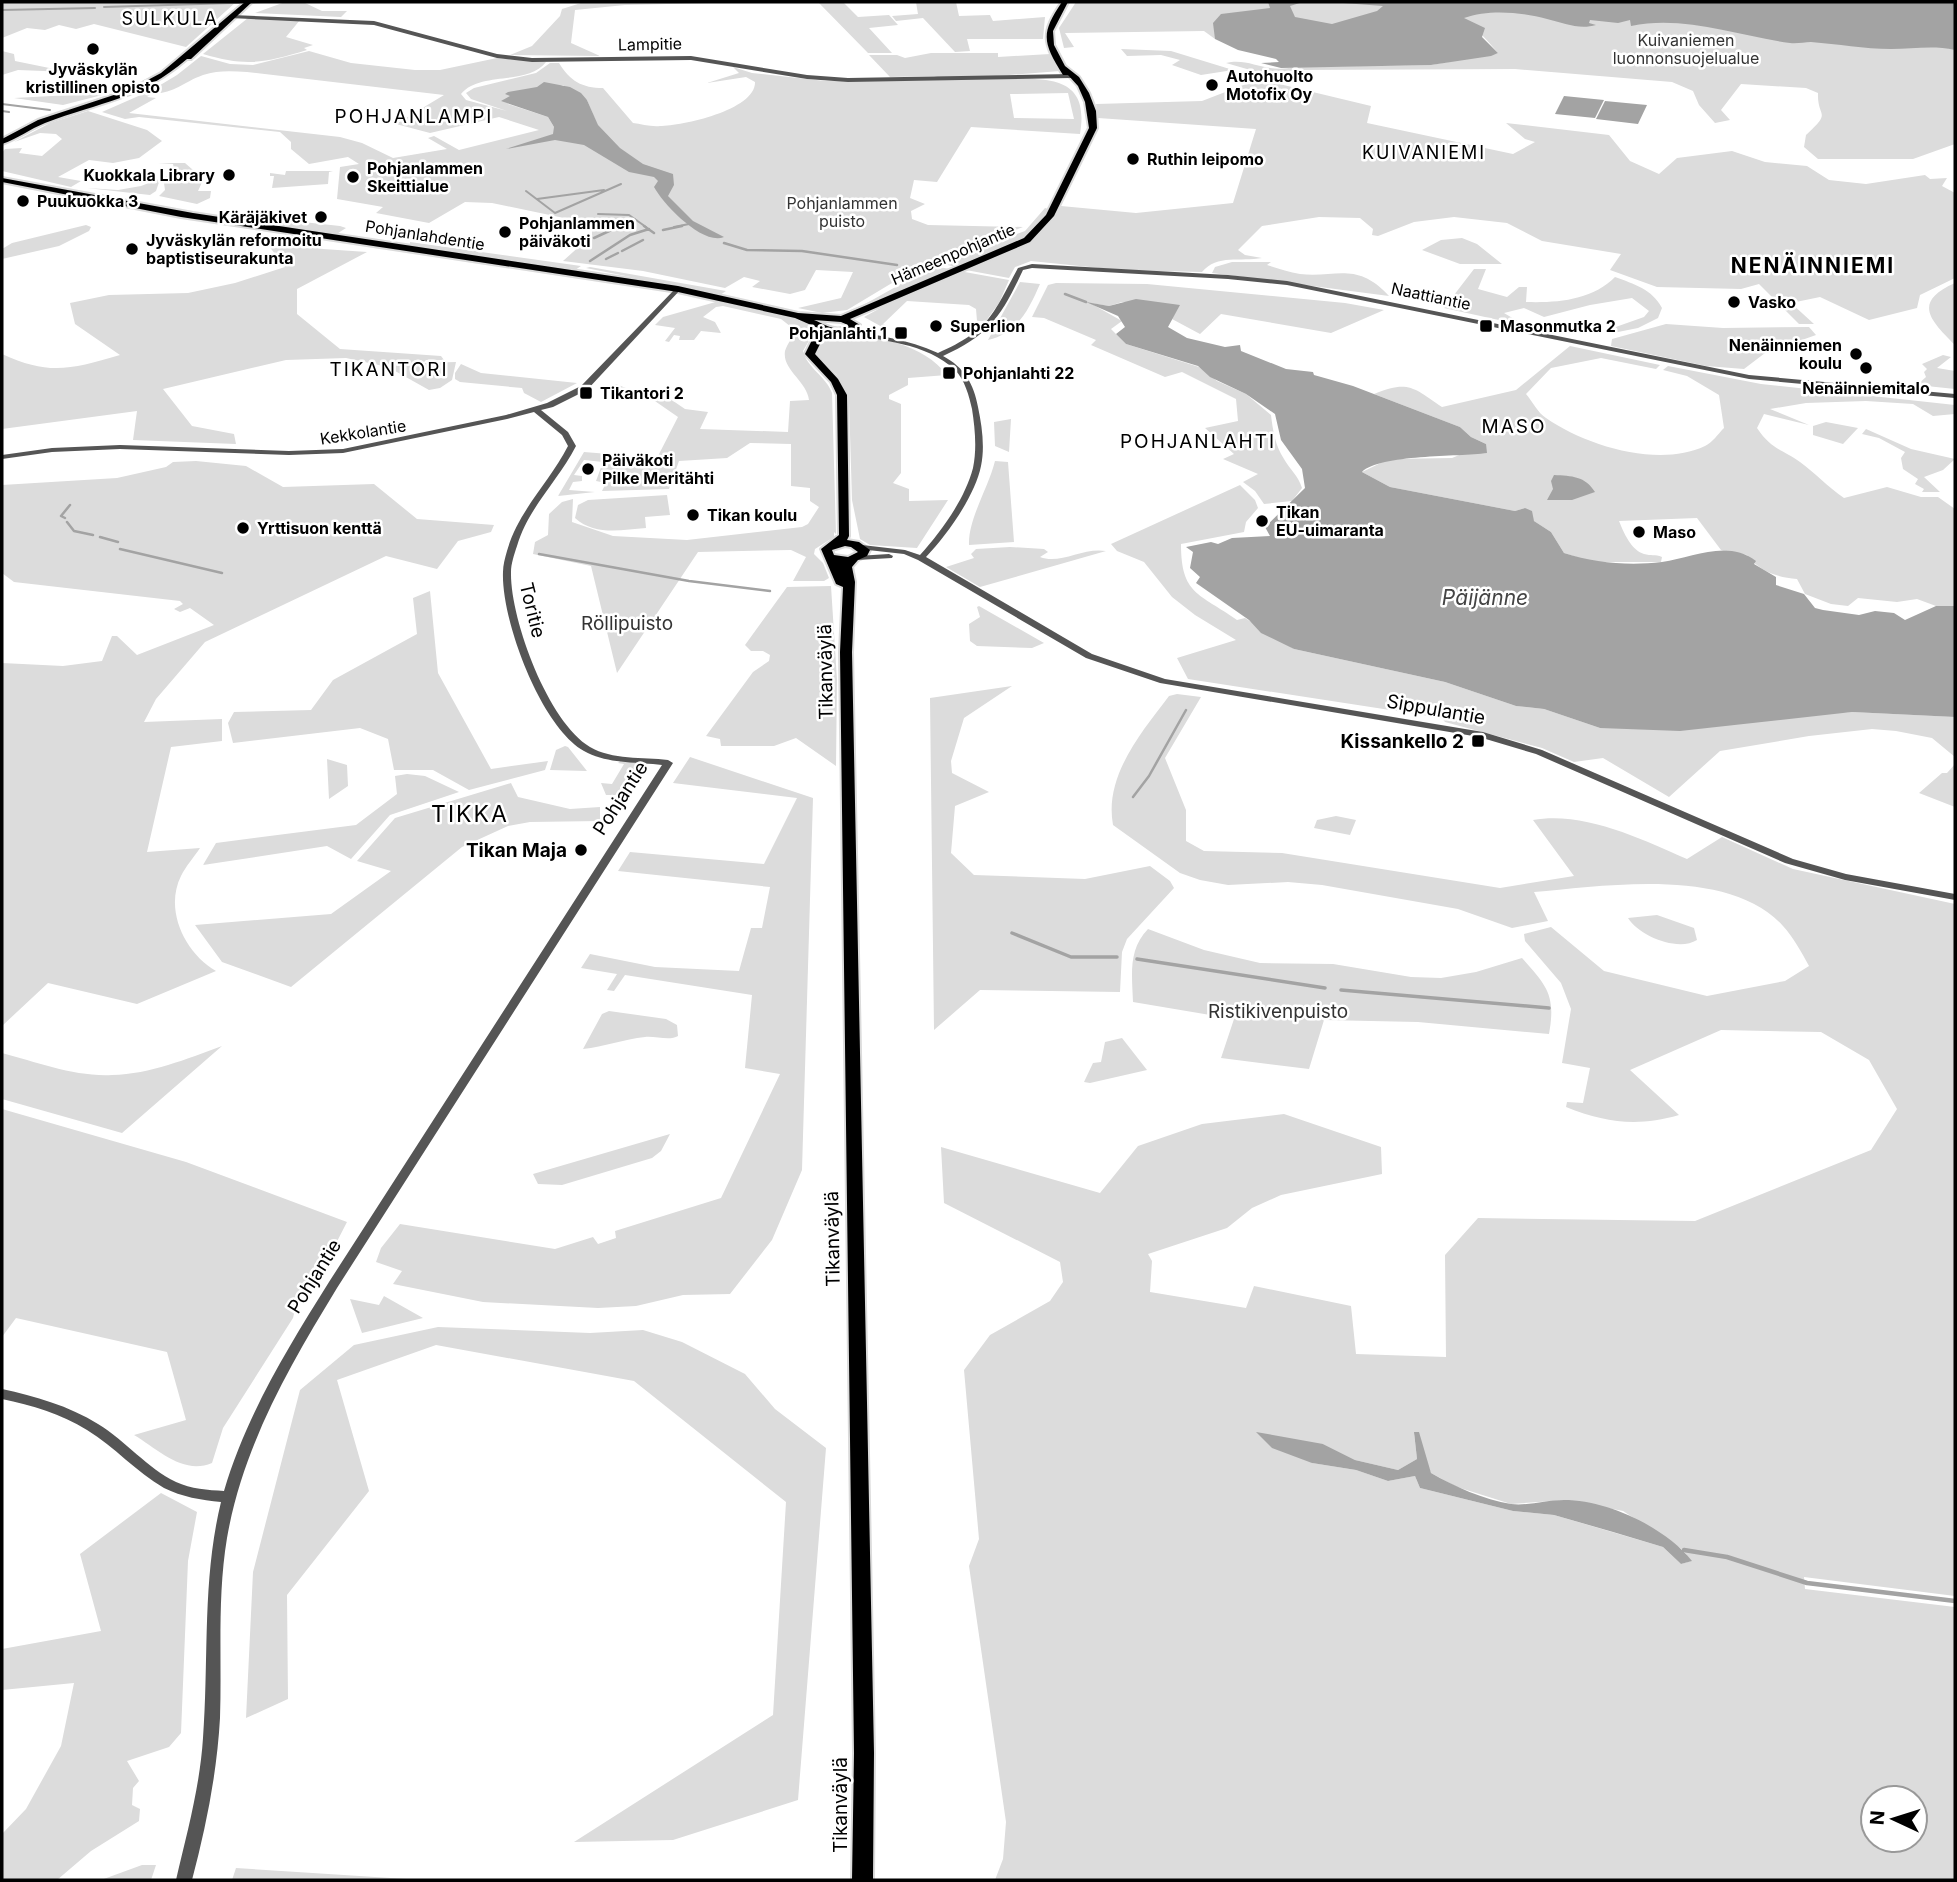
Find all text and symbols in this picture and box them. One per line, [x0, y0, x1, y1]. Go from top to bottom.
district label: SULKULA [121, 8, 219, 29]
park label: Kuivaniemen luonnonsuojelualue [1613, 30, 1759, 68]
street label: Lampitie [618, 33, 682, 55]
marker: Jyväskylän kristillinen opisto [85, 41, 101, 57]
place label: Jyväskylän kristillinen opisto [26, 59, 160, 97]
place label: Autohuolto Motofix Oy [1226, 66, 1313, 104]
marker: Autohuolto Motofix Oy [1204, 77, 1220, 93]
district label: POHJANLAMPI [335, 105, 493, 128]
district label: KUIVANIEMI [1362, 142, 1486, 163]
place label: Ruthin leipomo [1147, 149, 1264, 169]
marker: Ruthin leipomo [1125, 151, 1141, 167]
place label: Pohjanlammen Skeittialue [367, 158, 483, 196]
place label: Kuokkala Library [84, 165, 215, 185]
marker: Kuokkala Library [221, 167, 237, 183]
marker: Pohjanlammen Skeittialue [345, 169, 361, 185]
place label: Puukuokka 3 [37, 191, 138, 211]
marker: Puukuokka 3 [15, 193, 31, 209]
park label: Pohjanlammen puisto [786, 193, 898, 231]
place label: Käräjäkivet [219, 207, 307, 227]
marker: Käräjäkivet [313, 209, 329, 225]
place label: Pohjanlammen päiväkoti [519, 213, 635, 251]
street label: Pohjanlahdentie [364, 216, 486, 254]
street label: Hämeenpohjantie [888, 219, 1018, 289]
marker: Pohjanlammen päiväkoti [497, 224, 513, 240]
place label: Jyväskylän reformoitu baptistiseurakunta [146, 230, 322, 268]
marker: Jyväskylän reformoitu baptistiseurakunta [124, 241, 140, 257]
district label: NENÄINNIEMI [1731, 252, 1895, 278]
street label: Naattiantie [1389, 278, 1473, 314]
place label: Vasko [1748, 292, 1796, 312]
marker: Vasko [1726, 294, 1742, 310]
place label: Superlion [950, 316, 1025, 336]
place label: Masonmutka 2 [1500, 316, 1616, 336]
marker: Superlion [928, 318, 944, 334]
marker: Masonmutka 2 [1478, 318, 1494, 334]
place label: Pohjanlahti 1 [789, 323, 887, 343]
marker: Pohjanlahti 1 [893, 325, 909, 341]
place label: Nenäinniemen koulu [1729, 335, 1842, 373]
marker: Nenäinniemen koulu [1848, 346, 1864, 362]
district label: TIKANTORI [329, 358, 449, 381]
marker: Nenäinniemitalo [1858, 360, 1874, 376]
place label: Pohjanlahti 22 [963, 363, 1074, 383]
marker: Pohjanlahti 22 [941, 365, 957, 381]
place label: Nenäinniemitalo [1802, 378, 1930, 398]
place label: Tikantori 2 [600, 383, 684, 403]
marker: Tikantori 2 [578, 385, 594, 401]
street label: Kekkolantie [318, 415, 408, 449]
district label: MASO [1482, 415, 1547, 438]
district label: POHJANLAHTI [1120, 430, 1276, 453]
place label: Päiväkoti Pilke Meritähti [602, 450, 714, 488]
marker: Päiväkoti Pilke Meritähti [580, 461, 596, 477]
place label: Tikan EU-uimaranta [1276, 502, 1384, 540]
place label: Tikan koulu [707, 505, 797, 525]
marker: Tikan koulu [685, 507, 701, 523]
marker: Tikan EU-uimaranta [1254, 513, 1270, 529]
place label: Yrttisuon kenttä [257, 518, 382, 538]
marker: Yrttisuon kenttä [235, 520, 251, 536]
place label: Maso [1653, 522, 1696, 542]
marker: Maso [1631, 524, 1647, 540]
street label: Toritie [515, 580, 550, 640]
water label: Päijänne [1442, 585, 1528, 610]
park label: Röllipuisto [581, 612, 673, 635]
street label: Tikanväylä [813, 624, 838, 720]
street label: Sippulantie [1385, 690, 1487, 729]
place label: Kissankello 2 [1341, 730, 1464, 753]
marker: Kissankello 2 [1470, 733, 1486, 749]
street label: Pohjantie [588, 757, 653, 839]
district label: TIKKA [431, 800, 509, 828]
place label: Tikan Maja [466, 839, 567, 862]
marker: Tikan Maja [573, 842, 589, 858]
park label: Ristikivenpuisto [1208, 1000, 1348, 1023]
street label: Tikanväylä [820, 1191, 845, 1287]
street label: Pohjantie [283, 1235, 346, 1318]
street label: Tikanväylä [829, 1757, 852, 1853]
north arrow [1859, 1784, 1929, 1854]
text: N [1866, 1810, 1890, 1826]

